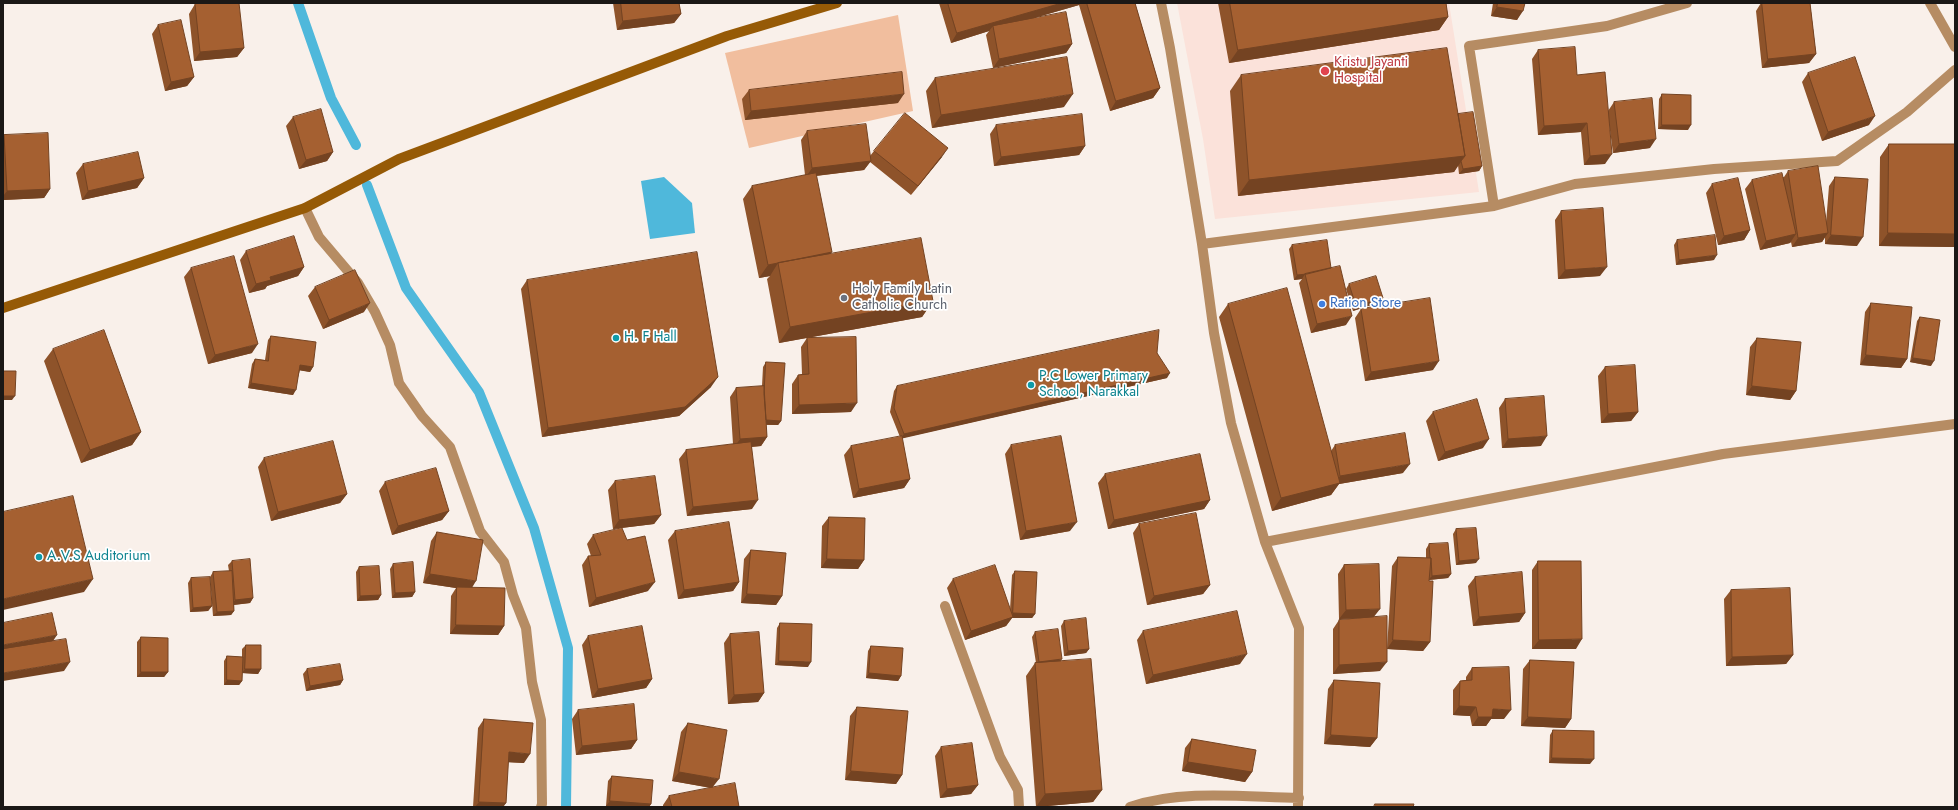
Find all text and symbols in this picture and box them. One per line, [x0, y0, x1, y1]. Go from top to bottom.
place label: Kristu Jayanti Hospital [1334, 55, 1408, 88]
marker: Kristu Jayanti Hospital [1319, 65, 1331, 77]
place label: Holy Family Latin Catholic Church [852, 282, 952, 314]
marker: Holy Family Latin Catholic Church [839, 293, 849, 303]
place label: Ration Store [1330, 296, 1401, 312]
marker: Ration Store [1317, 299, 1327, 309]
place label: H. F Hall [624, 330, 677, 346]
marker: H. F Hall [611, 333, 621, 343]
place label: P.C Lower Primary School, Narakkal [1039, 369, 1148, 402]
marker: P.C Lower Primary School, Narakkal [1026, 380, 1036, 390]
place label: A.V.S Auditorium [47, 549, 150, 565]
marker: A.V.S Auditorium [34, 552, 44, 562]

